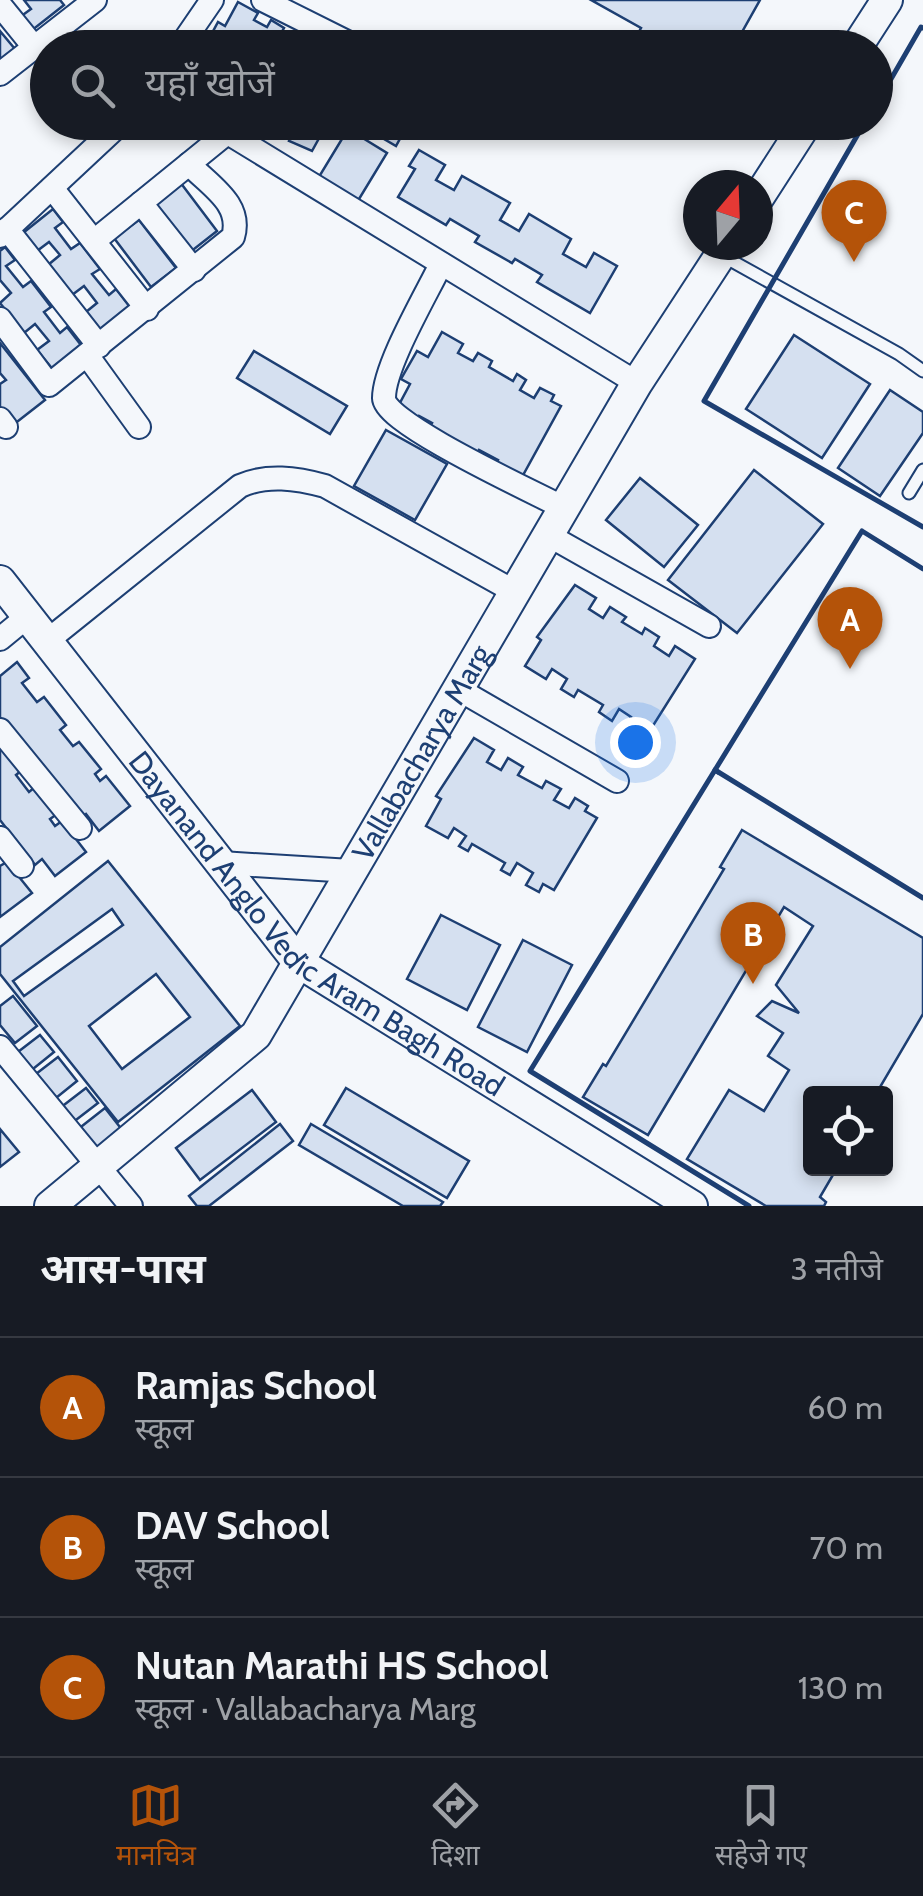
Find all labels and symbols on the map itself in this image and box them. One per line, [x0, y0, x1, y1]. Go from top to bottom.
north arrow [683, 170, 773, 260]
pin: C [822, 180, 886, 262]
pin: A [818, 586, 882, 669]
street label: Vallabacharya Marg [344, 637, 499, 867]
your location [610, 717, 661, 768]
street label: Dayanand Anglo Vedic Aram Bagh Road [121, 743, 511, 1104]
pin: B [720, 902, 786, 984]

